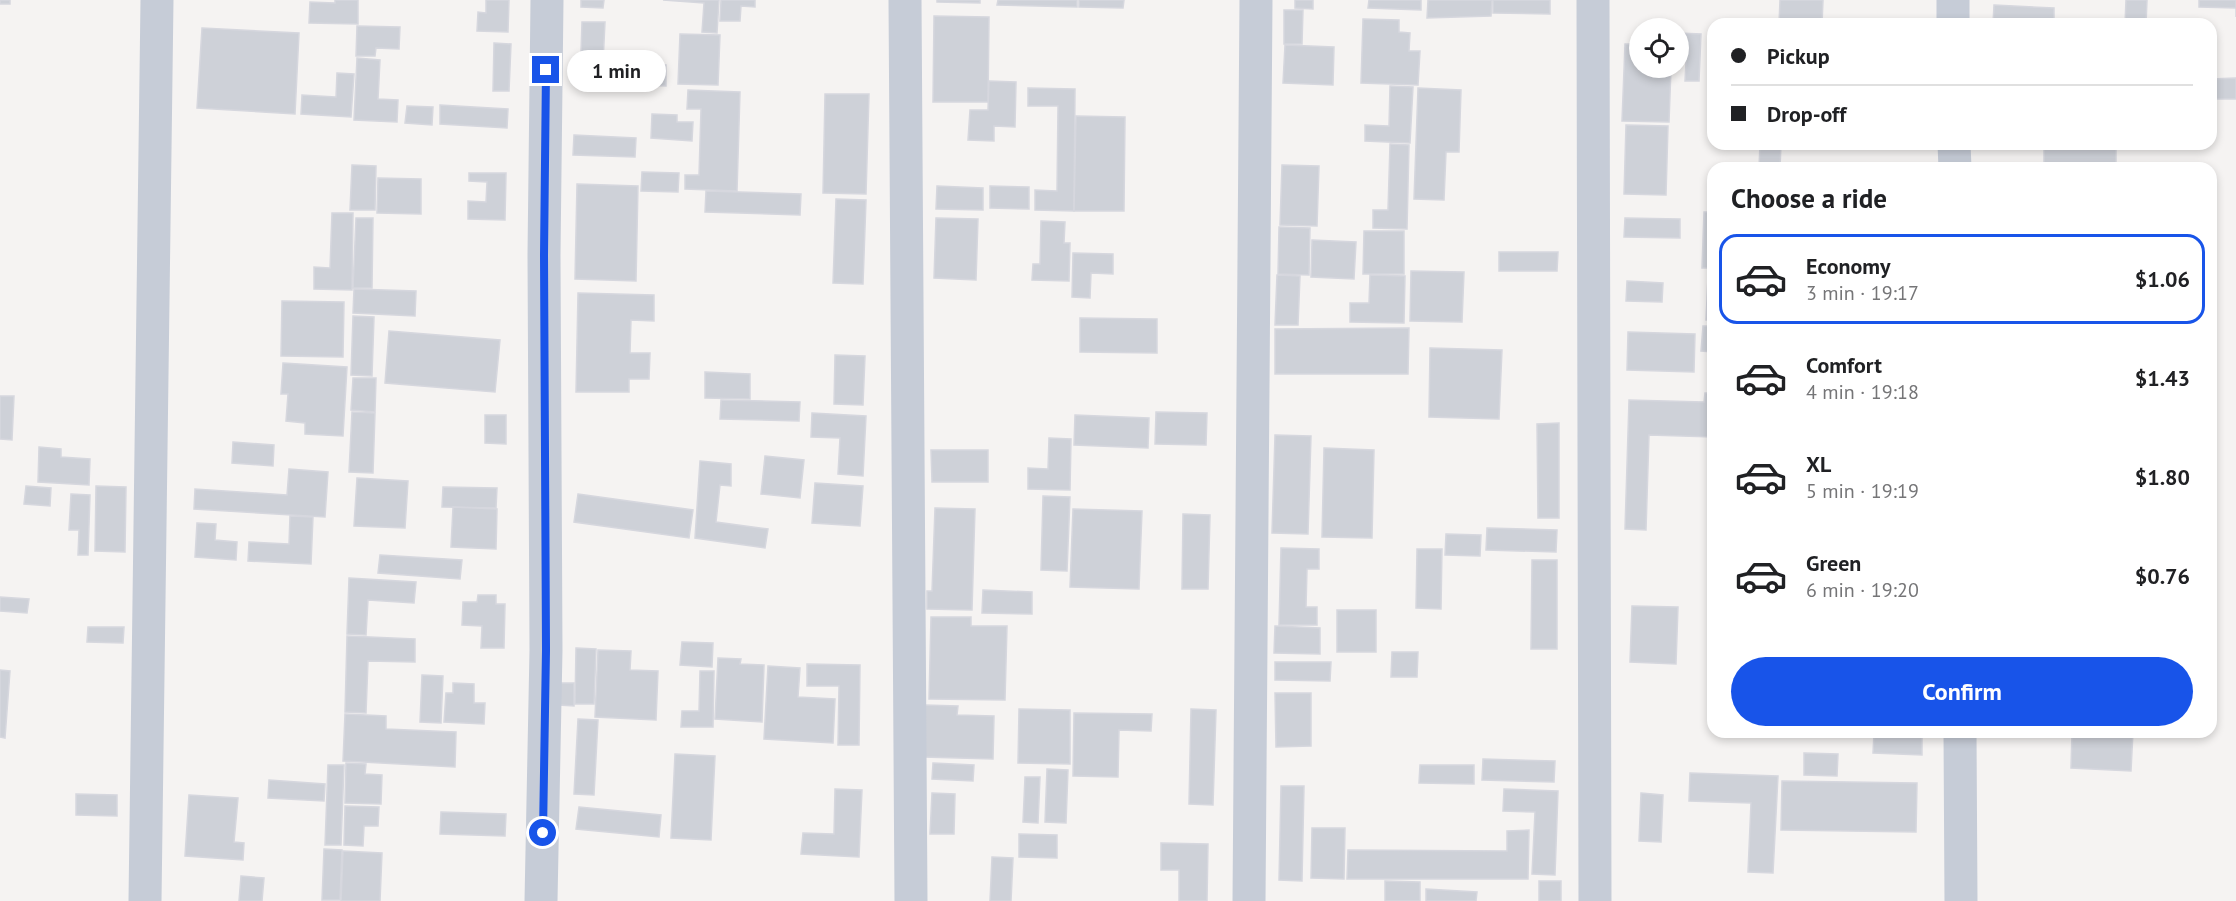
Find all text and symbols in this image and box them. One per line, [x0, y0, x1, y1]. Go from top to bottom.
map controls [1629, 18, 1689, 78]
button: locate [1629, 18, 1689, 78]
text: Pickup [1767, 42, 1830, 70]
callout: 1 min [567, 49, 666, 91]
route end [532, 56, 559, 83]
text: 1 min [592, 58, 641, 84]
text: Drop-off [1767, 100, 1846, 128]
text: Choose a ride [1731, 181, 1887, 215]
icon: car [1734, 252, 1788, 306]
text: Economy [1806, 252, 1890, 280]
text: $1.06 [2135, 265, 2190, 293]
text: 3 min · 19:17 [1806, 280, 1919, 306]
icon: car [1734, 351, 1788, 405]
text: Comfort [1806, 351, 1882, 379]
text: $1.43 [2135, 364, 2190, 392]
text: 4 min · 19:18 [1806, 379, 1919, 405]
icon: car [1734, 450, 1788, 504]
text: XL [1806, 450, 1831, 478]
text: $1.80 [2135, 463, 2190, 491]
text: 5 min · 19:19 [1806, 478, 1919, 504]
icon: car [1734, 549, 1788, 603]
text: Green [1806, 549, 1861, 577]
text: $0.76 [2135, 562, 2190, 590]
text: 6 min · 19:20 [1806, 577, 1919, 603]
button: Confirm [1731, 657, 2193, 726]
route start [529, 819, 556, 846]

